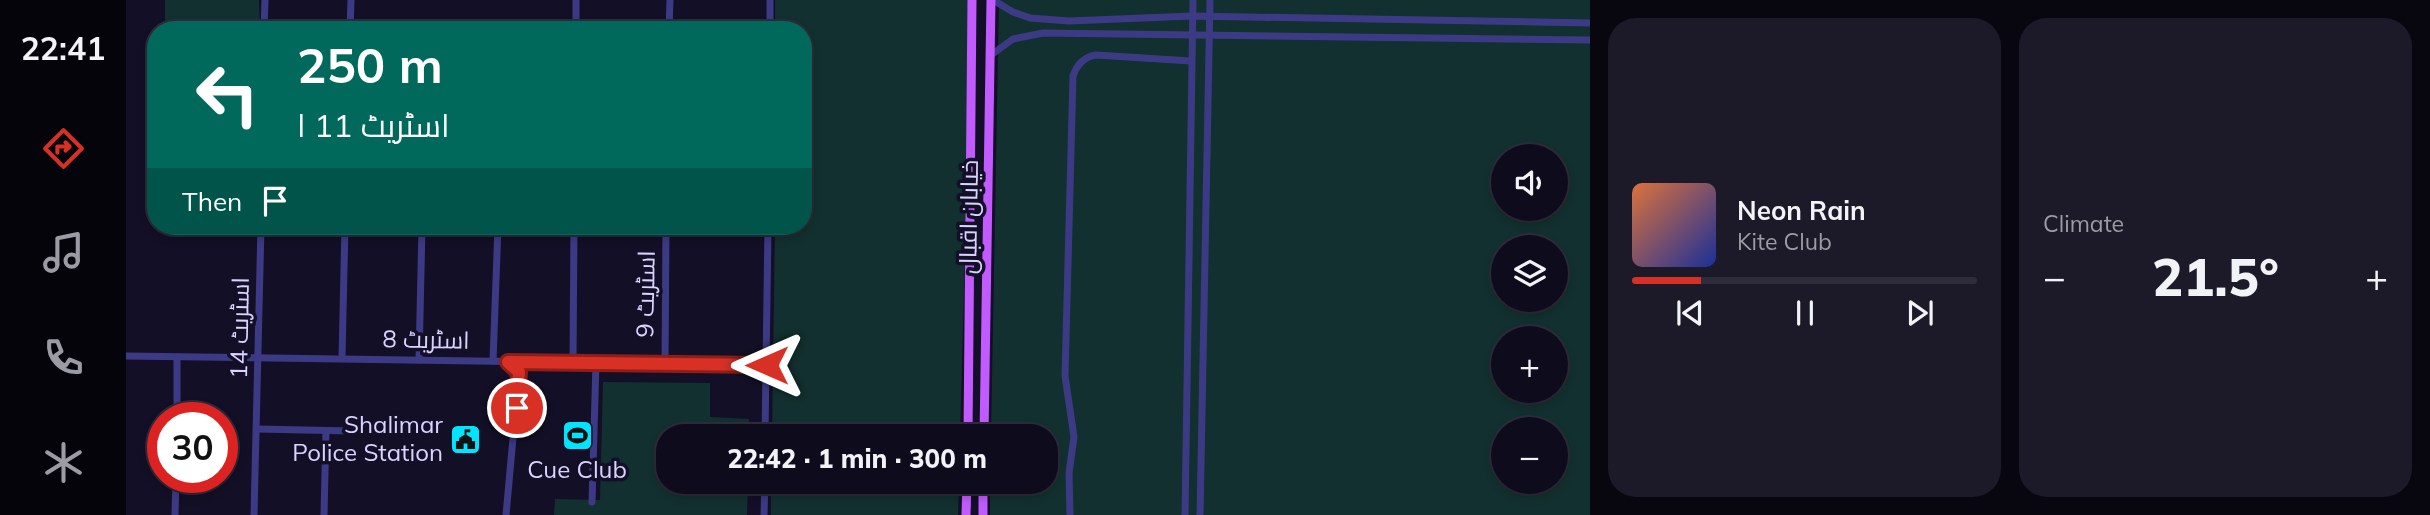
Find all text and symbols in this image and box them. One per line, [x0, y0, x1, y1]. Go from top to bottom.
text: 22:41 [21, 28, 105, 68]
text: 250 m [297, 34, 443, 95]
icon: left [182, 49, 273, 140]
text: اسٹریٹ 11 ا [297, 105, 450, 145]
icon: directions [39, 124, 88, 173]
map controls [1491, 144, 1568, 494]
button: sound [1491, 144, 1568, 221]
street label: خیابان اقبال [952, 160, 984, 274]
icon: arrive [256, 182, 294, 220]
text: Then [182, 185, 242, 218]
text: Neon Rain [1737, 194, 1866, 227]
text: Climate [2043, 209, 2124, 238]
text: Kite Club [1737, 227, 1832, 256]
icon: music [39, 228, 88, 277]
button: layers [1491, 235, 1568, 312]
text: 21.5° [2152, 244, 2279, 309]
street label: اسٹریٹ 9 [629, 250, 661, 338]
text: − [2043, 253, 2066, 301]
text: + [2365, 253, 2388, 301]
street label: اسٹریٹ 14 [223, 277, 255, 379]
icon: previous [1671, 294, 1709, 332]
icon: pause [1786, 294, 1824, 332]
icon: next [1901, 294, 1939, 332]
street label: اسٹریٹ 8 [382, 323, 470, 355]
button: + [1491, 326, 1568, 403]
position arrow [730, 328, 804, 402]
icon: phone [39, 333, 88, 382]
pin [487, 378, 547, 438]
icon: arrive [498, 389, 536, 427]
speed limit sign: 30 [147, 402, 238, 493]
place label: Shalimar Police Station [292, 409, 443, 467]
button: − [1491, 417, 1568, 494]
sports icon: Cue Club [560, 419, 594, 453]
public building icon: Shalimar Police Station [449, 422, 483, 456]
icon: climate [39, 438, 88, 487]
text: 22:42 · 1 min · 300 m [727, 442, 987, 475]
place label: Cue Club [527, 454, 627, 484]

